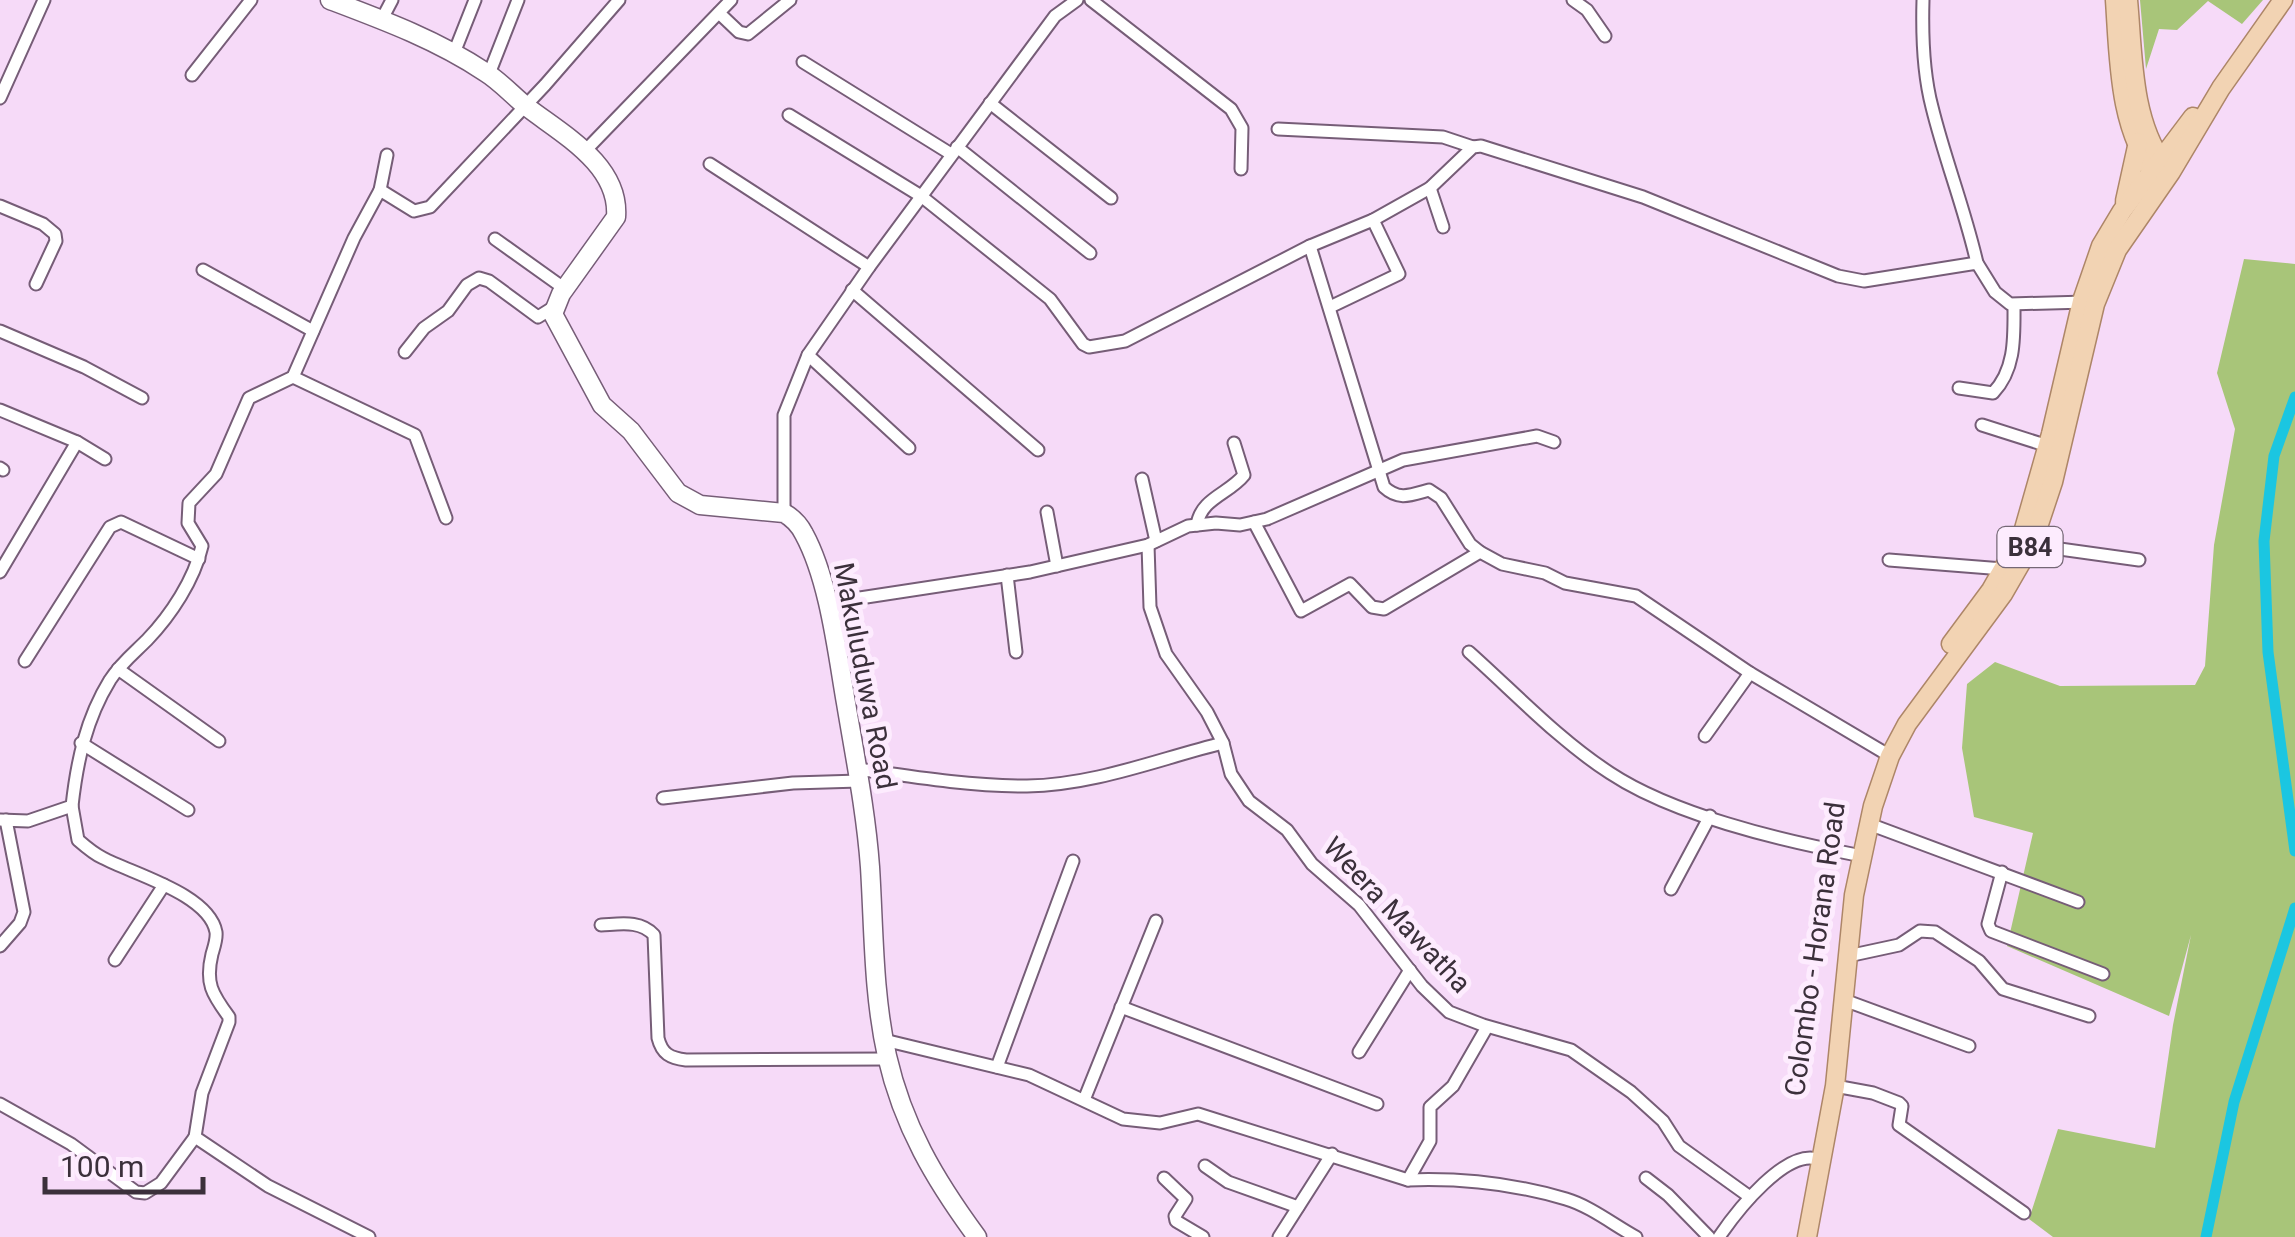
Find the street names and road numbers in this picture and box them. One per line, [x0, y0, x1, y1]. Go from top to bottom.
road number: B84 [1998, 527, 2062, 567]
street label: Makuluduwa Road [827, 560, 903, 792]
street label: Colombo - Horana Road [1778, 800, 1852, 1098]
street label: Weera Mawatha [1316, 830, 1478, 1000]

